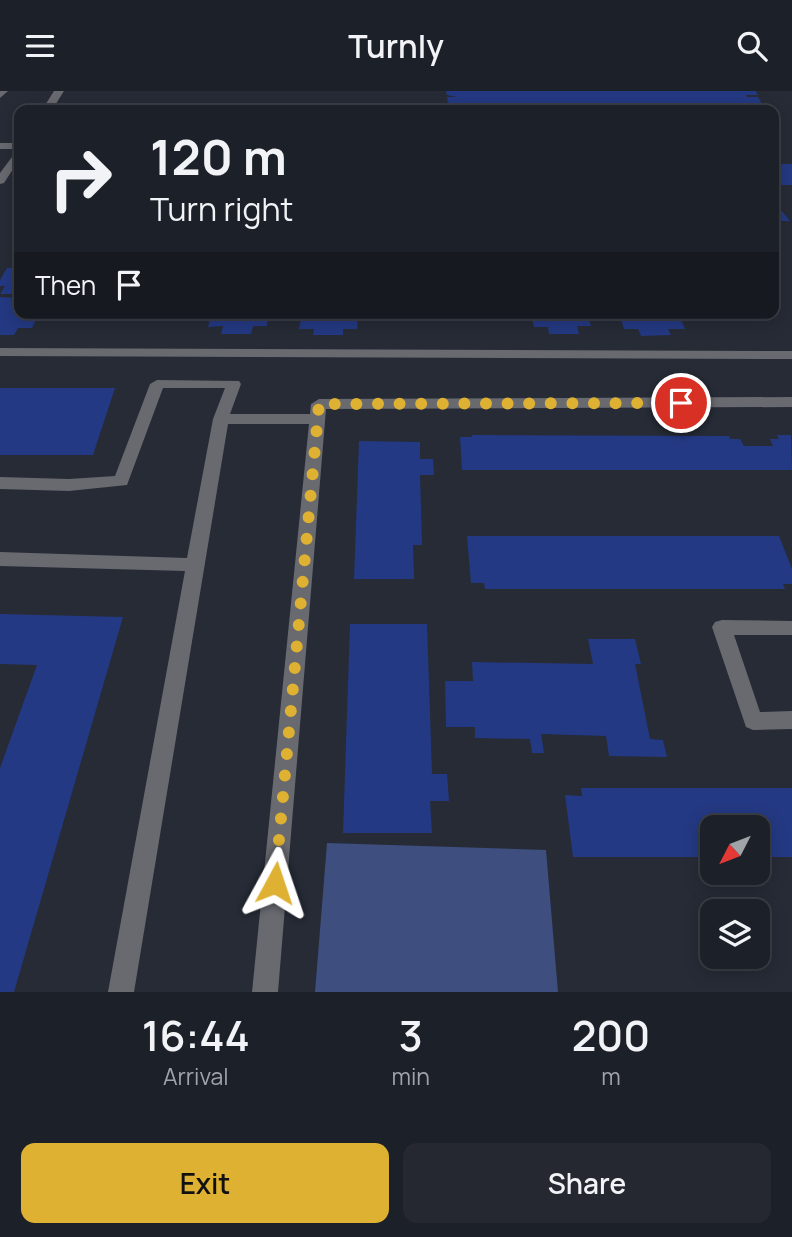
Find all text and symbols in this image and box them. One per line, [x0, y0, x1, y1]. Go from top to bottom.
text: Turnly [348, 24, 444, 68]
icon: menu [21, 27, 59, 65]
icon: search [733, 27, 771, 65]
text: 120 m [150, 123, 287, 190]
icon: right [35, 133, 126, 224]
text: Turn right [150, 187, 293, 231]
icon: arrive [110, 266, 148, 304]
text: Then [35, 267, 96, 303]
pin [651, 373, 711, 433]
icon: arrive [662, 384, 700, 422]
north arrow [700, 815, 770, 885]
map controls [700, 815, 770, 969]
position arrow [238, 846, 312, 920]
button: layers [700, 899, 770, 969]
text: 16:44 [142, 1006, 250, 1064]
text: 3 [399, 1006, 423, 1064]
text: 200 [572, 1006, 650, 1064]
text: Arrival [163, 1060, 229, 1092]
text: min [391, 1060, 430, 1092]
text: m [601, 1060, 621, 1092]
button: Exit [21, 1143, 389, 1223]
button: Share [403, 1143, 771, 1223]

